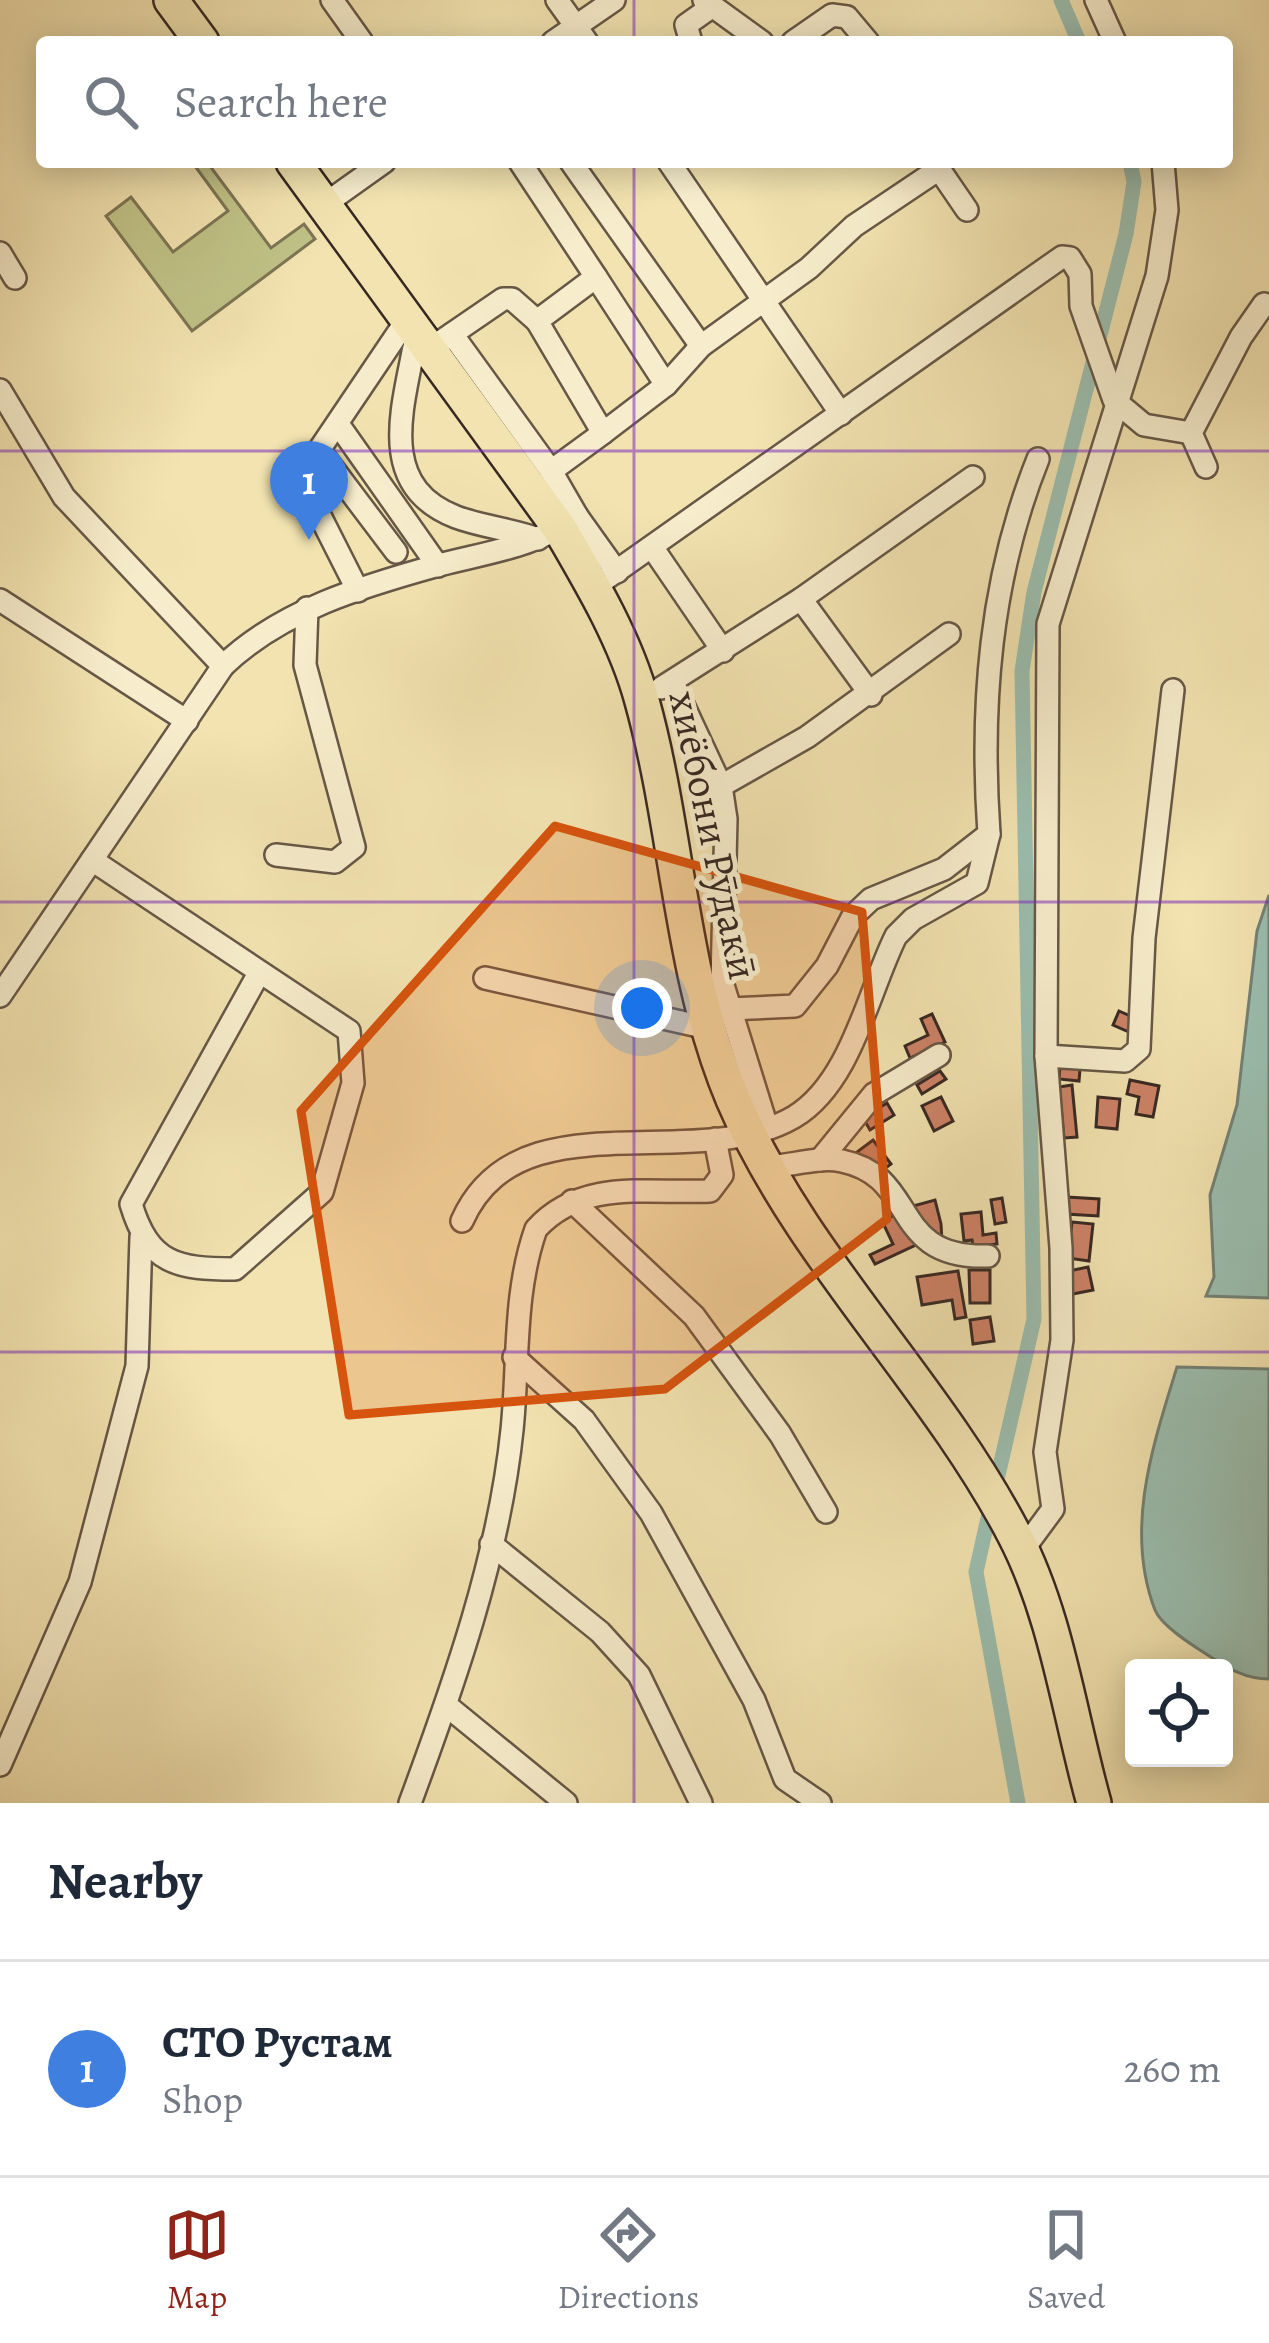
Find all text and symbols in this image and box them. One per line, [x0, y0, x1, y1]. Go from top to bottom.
search box [36, 36, 1233, 168]
icon: search [78, 69, 144, 135]
text: Search here [174, 71, 388, 133]
pin: 1 [270, 441, 348, 540]
street label: хиёбони Рӯдакӣ [656, 685, 772, 985]
your location [612, 978, 672, 1038]
map controls [1125, 1659, 1233, 1767]
button: locate [1125, 1659, 1233, 1767]
text: Nearby [48, 1846, 202, 1916]
text: СТО Рустам [162, 2011, 393, 2073]
text: 1 [80, 2042, 94, 2095]
text: 260 m [1123, 2042, 1221, 2095]
text: Shop [162, 2073, 243, 2126]
tab: Map [164, 2202, 230, 2319]
tab: Directions [558, 2202, 699, 2319]
tab: Saved [1027, 2202, 1105, 2319]

